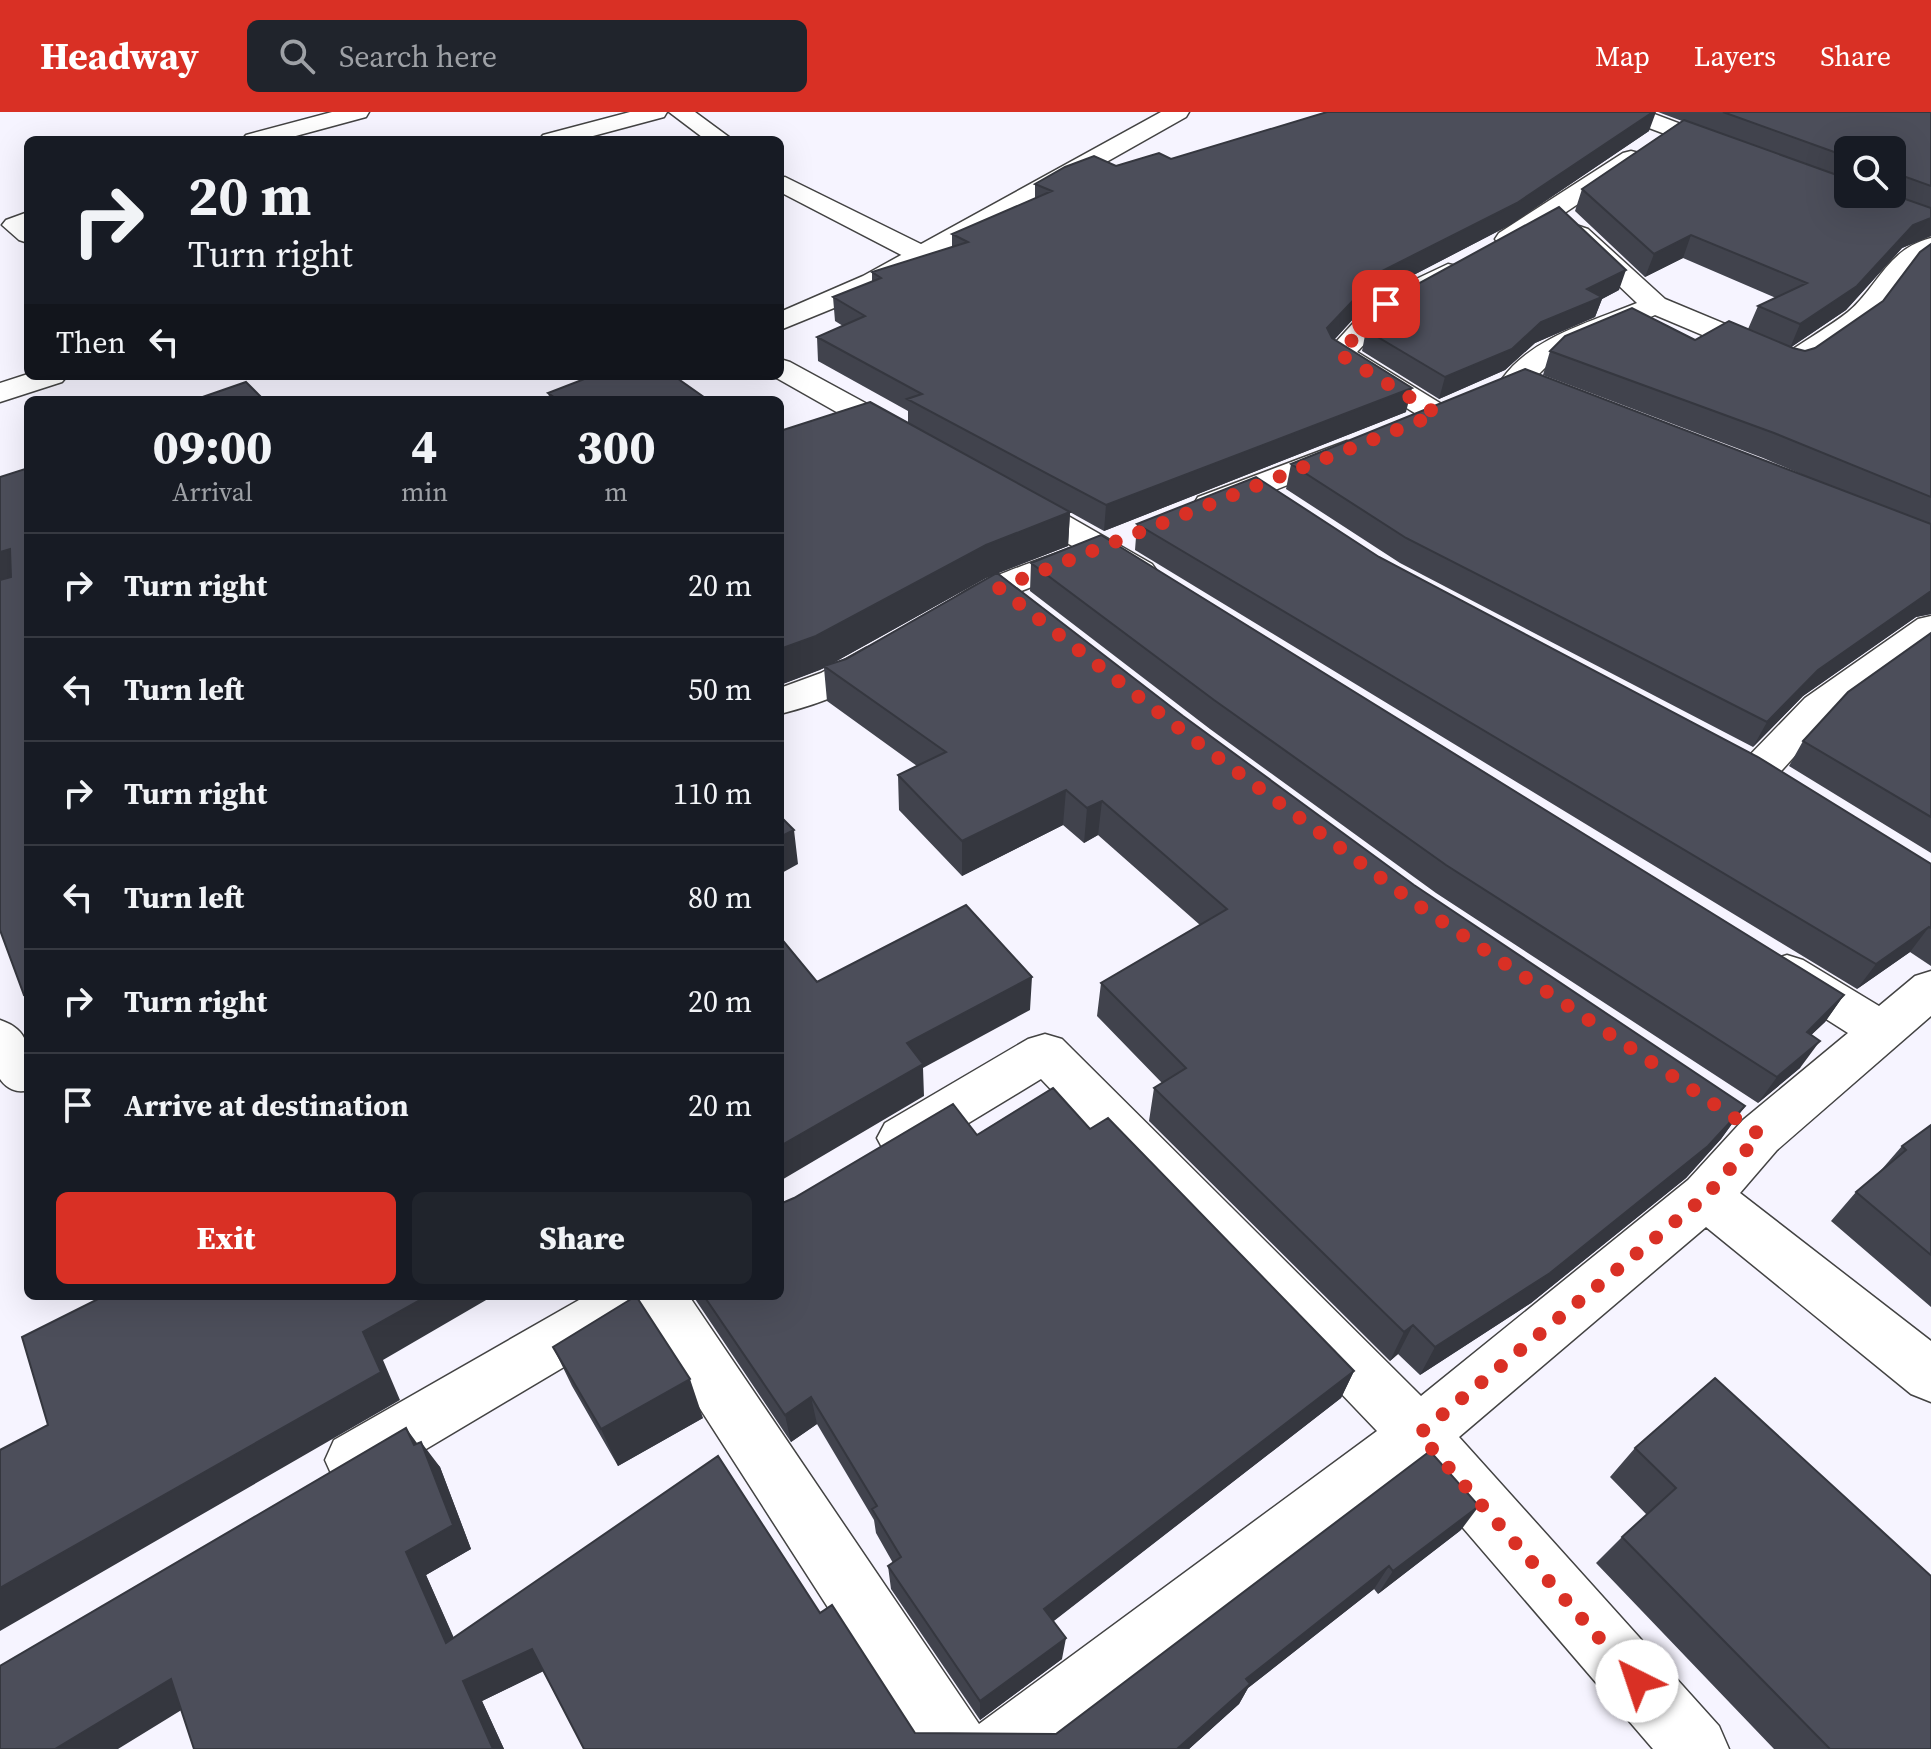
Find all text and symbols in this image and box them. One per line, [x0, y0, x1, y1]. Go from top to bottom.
search box [247, 20, 807, 92]
text: Headway [40, 30, 199, 82]
icon: search [275, 34, 319, 78]
text: Search here [339, 36, 497, 77]
text: Map [1595, 37, 1650, 75]
text: Layers [1694, 37, 1776, 75]
text: Share [1820, 37, 1891, 75]
map controls [1834, 136, 1906, 208]
button: search [1834, 136, 1906, 208]
text: 20 m [188, 157, 311, 234]
icon: right [56, 168, 160, 272]
text: Turn right [188, 230, 353, 279]
pin [1352, 270, 1420, 338]
icon: arrive [1364, 282, 1408, 326]
icon: left [142, 320, 186, 364]
text: Then [56, 322, 126, 363]
text: 09:00 [152, 413, 273, 479]
text: 4 [411, 413, 438, 479]
text: 300 [576, 413, 656, 479]
text: Arrival [172, 474, 253, 510]
text: min [401, 474, 448, 510]
text: m [604, 474, 628, 510]
icon: right [56, 563, 100, 607]
text: Turn right [124, 565, 267, 606]
text: 20 m [688, 565, 752, 606]
icon: left [56, 667, 100, 711]
text: Turn left [124, 669, 244, 710]
text: 50 m [688, 669, 752, 710]
icon: right [56, 771, 100, 815]
text: Turn right [124, 773, 267, 814]
text: 110 m [673, 773, 752, 814]
icon: left [56, 875, 100, 919]
text: Turn left [124, 877, 244, 918]
text: 80 m [688, 877, 752, 918]
icon: right [56, 979, 100, 1023]
text: Turn right [124, 981, 267, 1022]
text: 20 m [688, 981, 752, 1022]
icon: arrive [56, 1083, 100, 1127]
text: Arrive at destination [124, 1085, 409, 1126]
text: 20 m [688, 1085, 752, 1126]
button: Exit [56, 1192, 396, 1284]
button: Share [412, 1192, 752, 1284]
position arrow [1595, 1639, 1679, 1723]

